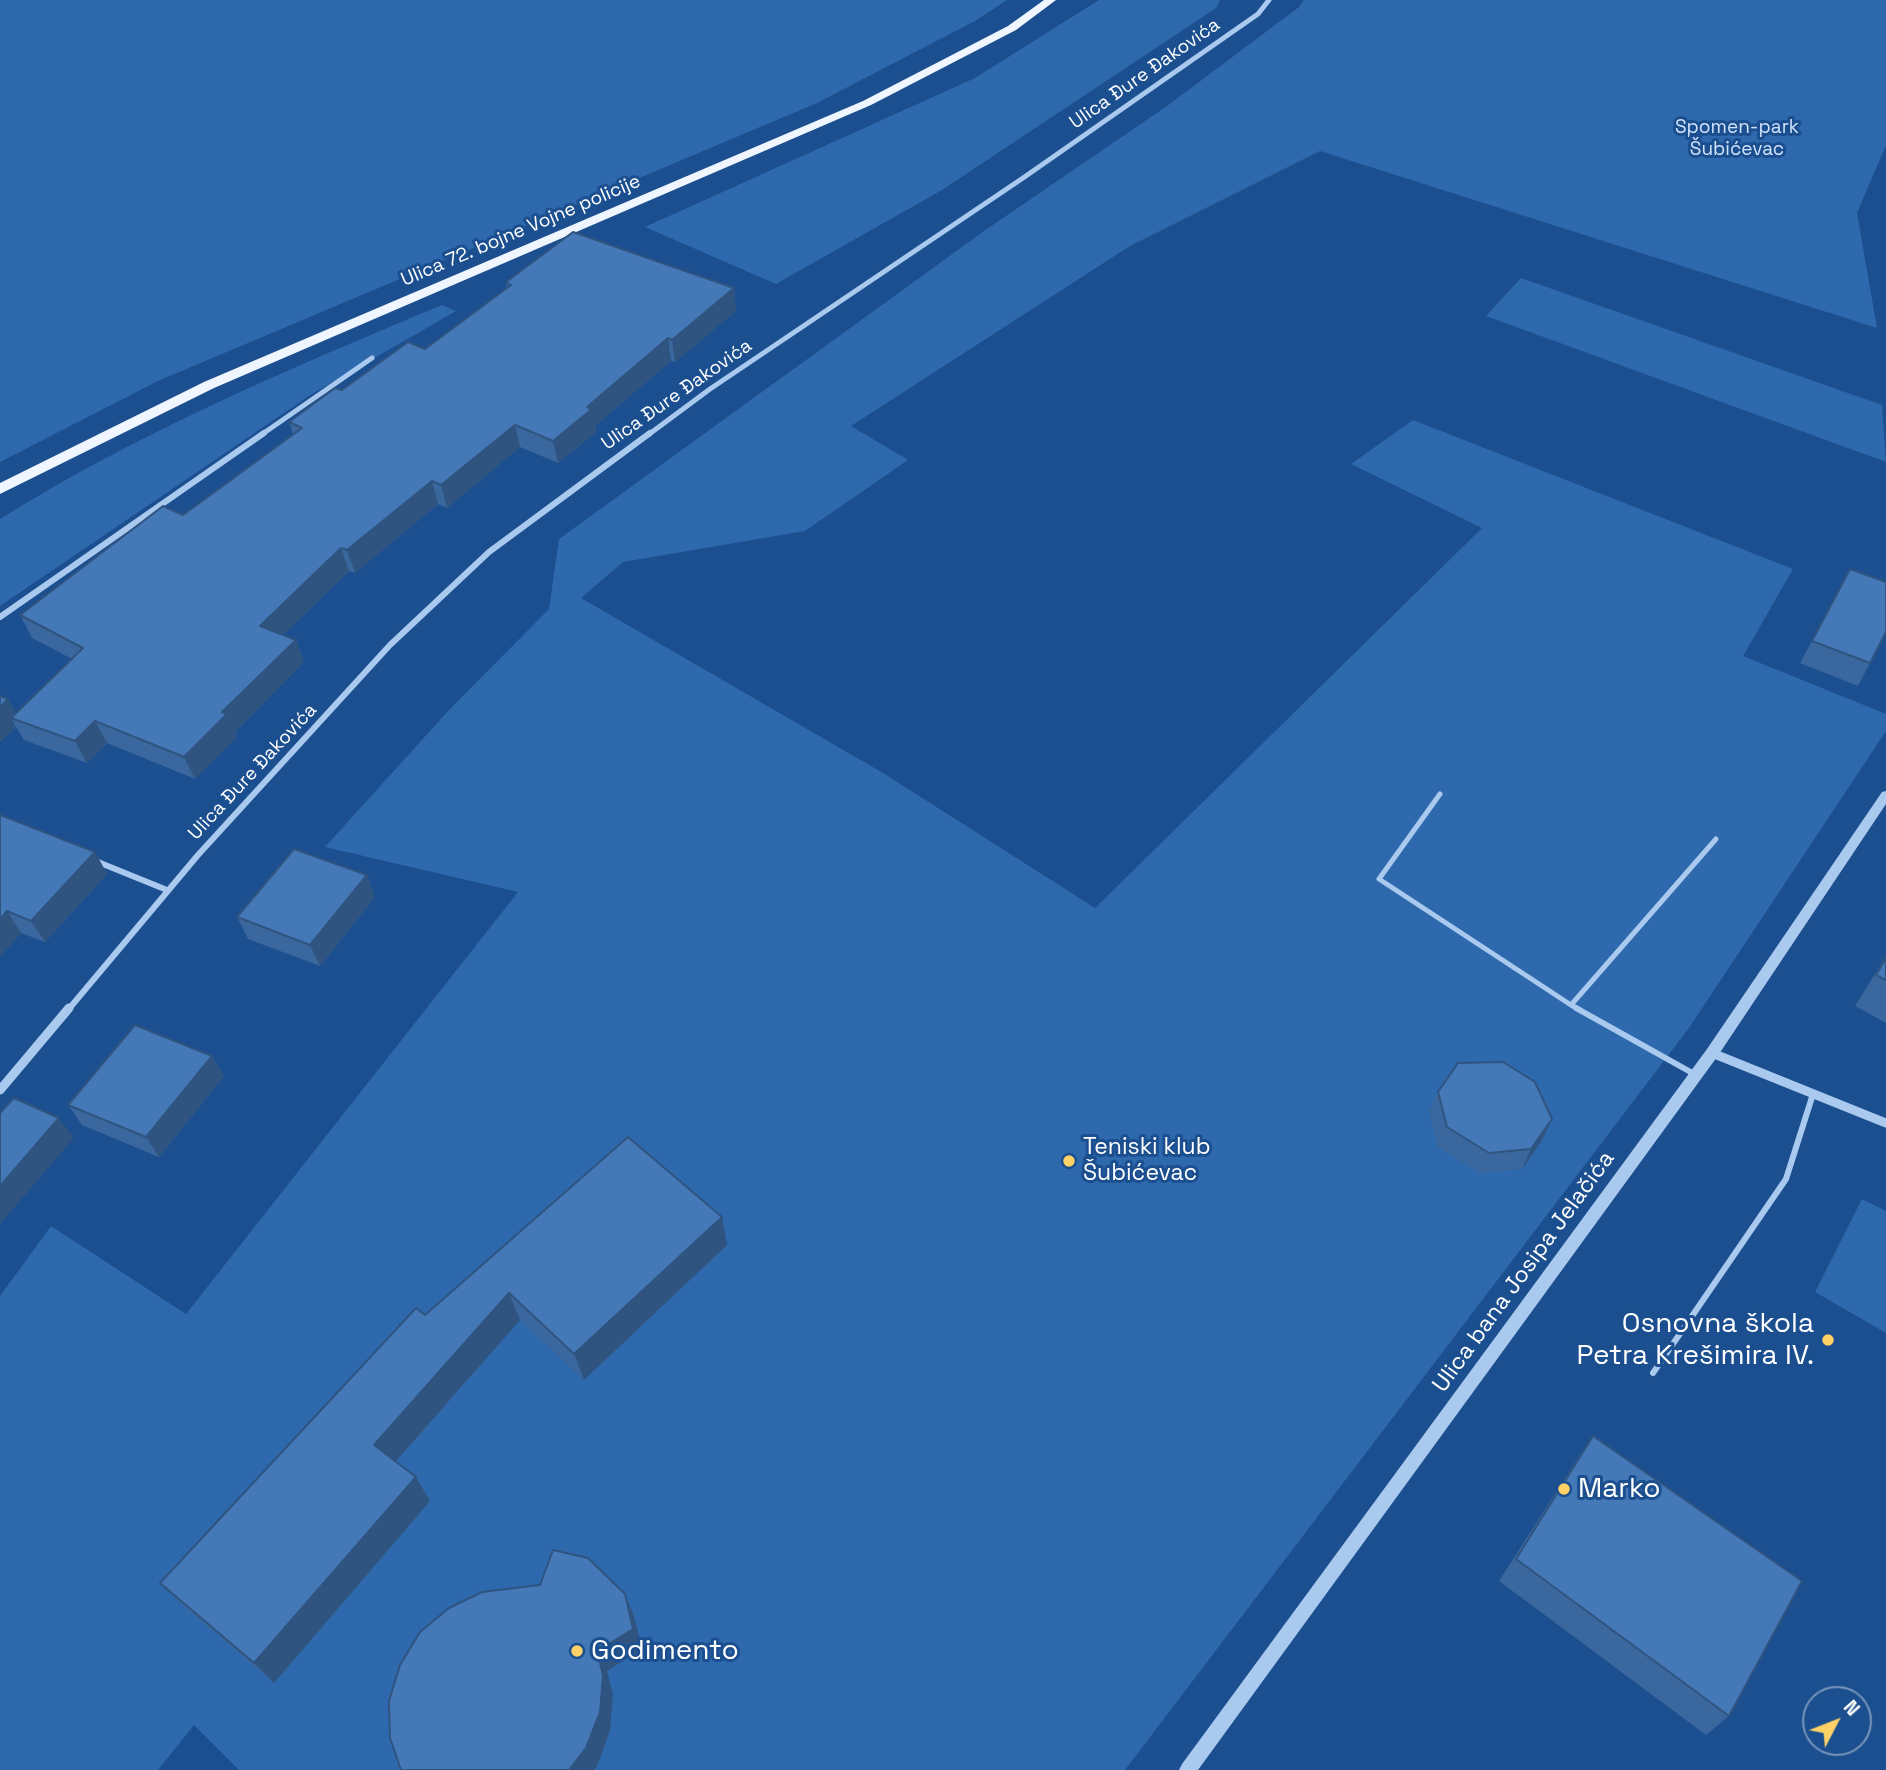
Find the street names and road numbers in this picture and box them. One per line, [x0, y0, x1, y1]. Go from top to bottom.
street label: Ulica Đure Đakovića [1066, 14, 1224, 134]
street label: Ulica 72. bojne Vojne policije [398, 170, 644, 292]
street label: Ulica Đure Đakovića [598, 335, 756, 455]
street label: Ulica Đure Đakovića [184, 699, 322, 845]
street label: Ulica bana Josipa Jelačića [1427, 1146, 1621, 1398]

